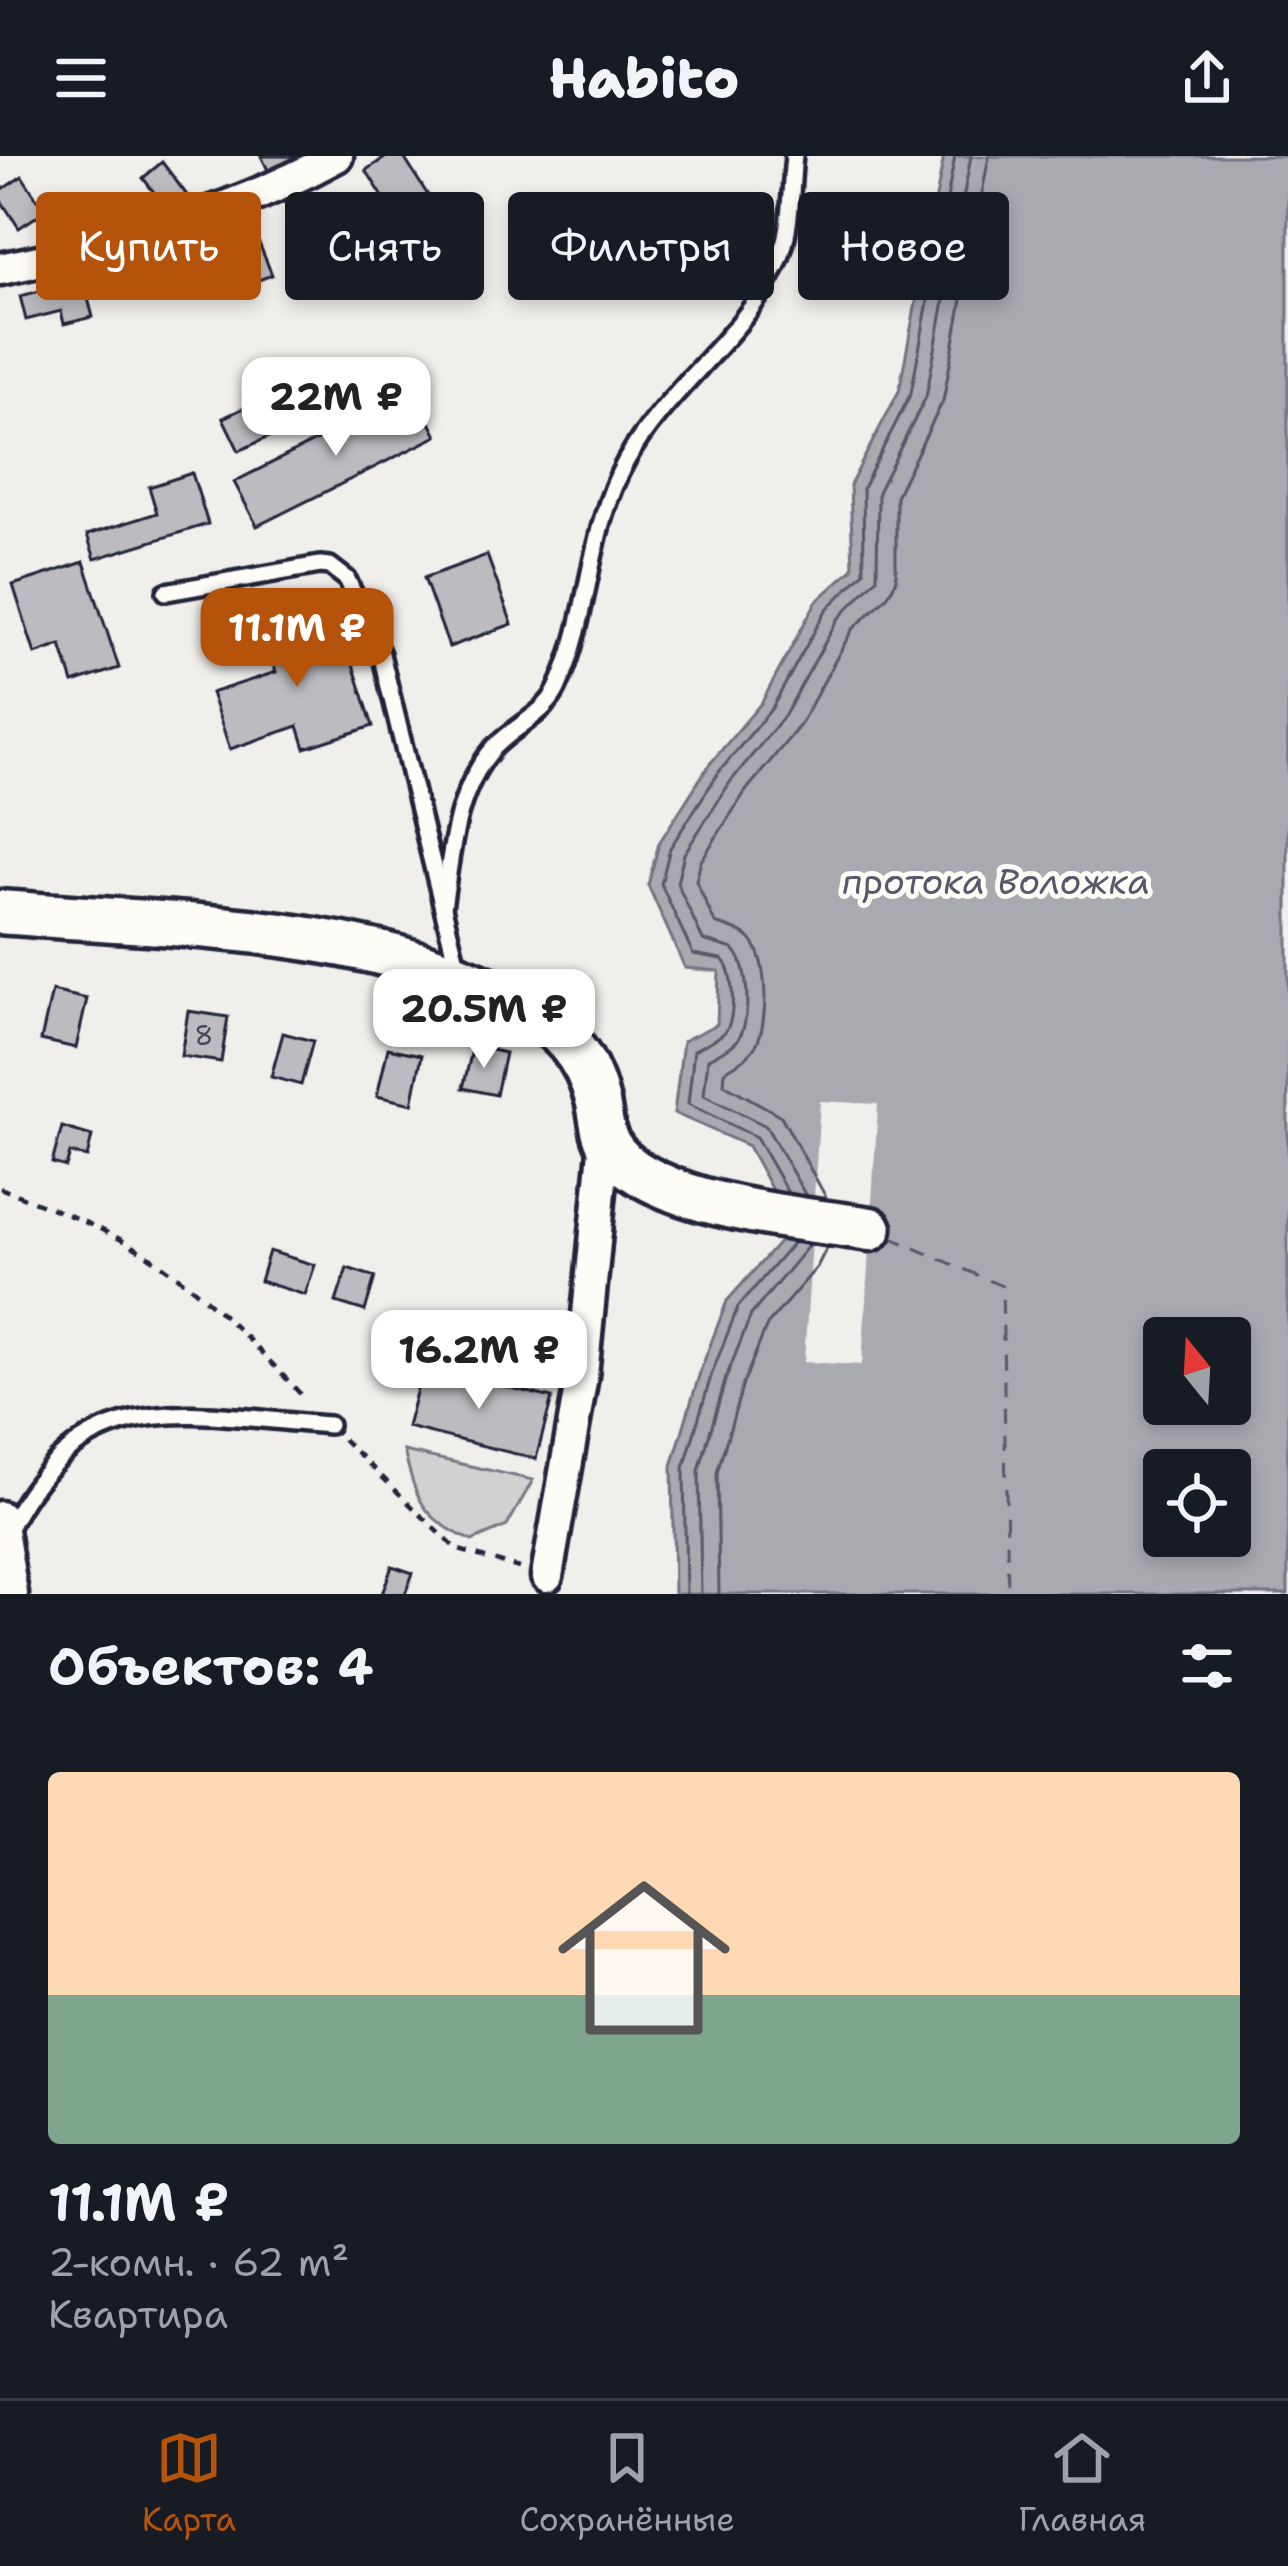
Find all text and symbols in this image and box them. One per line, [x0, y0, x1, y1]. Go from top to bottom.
text: Habito [549, 42, 739, 114]
icon: menu [48, 45, 114, 111]
icon: share [1174, 45, 1240, 111]
chip: Купить [36, 192, 261, 300]
chip: Снять [285, 192, 484, 300]
chip: Фильтры [508, 192, 774, 300]
chip: Новое [798, 192, 1009, 300]
pin: 22M ₽ [252, 357, 420, 459]
text: 22M ₽ [269, 370, 403, 422]
pin: 11.1M ₽ [186, 588, 408, 690]
text: 11.1M ₽ [228, 601, 366, 653]
water label: протока Воложка [842, 857, 1150, 906]
pin: 20.5M ₽ [373, 969, 595, 1071]
text: 20.5M ₽ [400, 982, 568, 1034]
house number: 8 [195, 1017, 213, 1054]
pin: 16.2M ₽ [368, 1310, 590, 1412]
north arrow [1143, 1317, 1251, 1425]
map controls [1143, 1317, 1251, 1557]
text: 16.2M ₽ [398, 1323, 560, 1375]
button: locate [1143, 1449, 1251, 1557]
text: Объектов: 4 [48, 1632, 374, 1700]
icon: filters [1174, 1633, 1240, 1699]
icon: home [536, 1850, 752, 2066]
text: 11.1M ₽ [48, 2168, 230, 2236]
text: 2-комн. · 62 m² [48, 2236, 349, 2288]
text: Квартира [48, 2288, 228, 2340]
tab: Карта [142, 2425, 236, 2542]
tab: Сохранённые [519, 2425, 735, 2542]
tab: Главная [1018, 2425, 1146, 2542]

